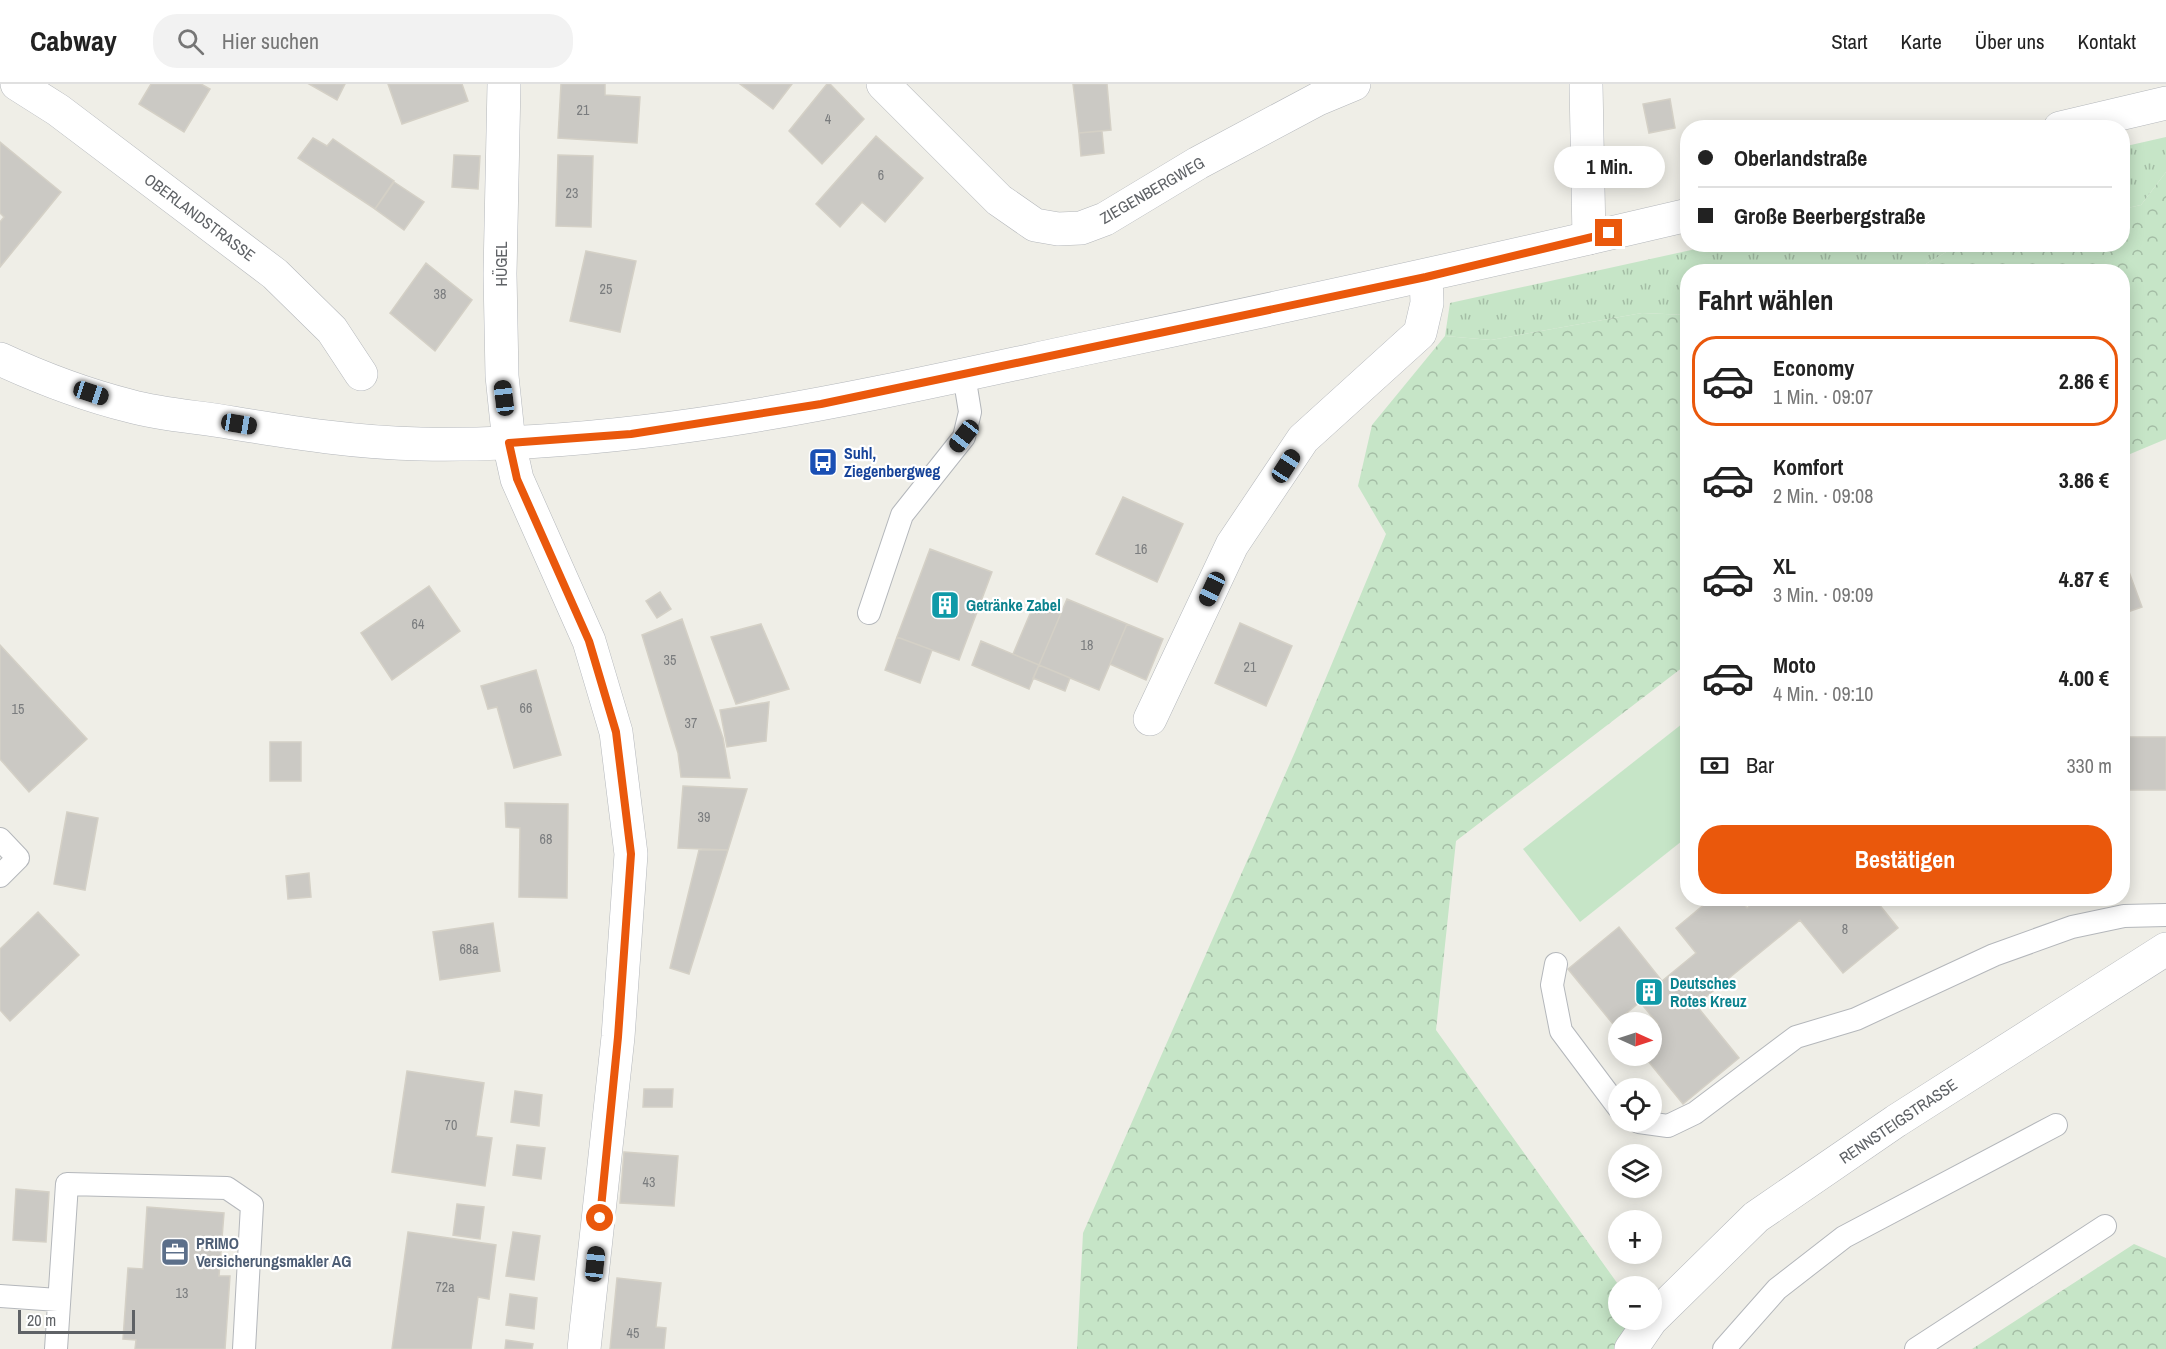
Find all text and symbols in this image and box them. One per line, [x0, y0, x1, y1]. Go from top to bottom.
search box [153, 14, 573, 68]
text: Cabway [30, 22, 117, 60]
icon: search [174, 25, 207, 58]
text: Hier suchen [222, 26, 319, 56]
text: Start [1831, 27, 1868, 56]
text: Karte [1901, 27, 1942, 56]
text: Über uns [1975, 27, 2045, 56]
text: Kontakt [2078, 27, 2136, 56]
house number: 21 [577, 101, 590, 119]
house number: 4 [825, 110, 832, 128]
text: Oberlandstraße [1734, 143, 1867, 173]
callout: 1 Min. [1554, 146, 1664, 188]
street label: ZIEGENBERGWEG [1096, 151, 1208, 229]
text: 1 Min. [1586, 153, 1633, 180]
house number: 6 [878, 166, 884, 184]
street label: OBERLANDSTRASSE [140, 168, 260, 266]
house number: 23 [566, 184, 578, 202]
text: Große Beerbergstraße [1734, 201, 1926, 231]
route end [1595, 219, 1622, 246]
street label: HÜGEL [490, 241, 512, 287]
house number: 25 [600, 280, 612, 298]
text: Fahrt wählen [1698, 282, 1834, 318]
house number: 38 [434, 285, 446, 303]
text: Economy [1773, 353, 1854, 383]
icon: car [1701, 354, 1755, 408]
text: 2.86 € [2059, 366, 2109, 396]
car [71, 379, 111, 407]
car [493, 379, 515, 417]
text: 1 Min. · 09:07 [1773, 383, 1873, 410]
car [220, 412, 258, 436]
car [946, 416, 982, 456]
place label: Suhl, Ziegenbergweg [844, 442, 940, 482]
bus stop icon: Suhl, Ziegenbergweg [807, 446, 839, 478]
car [1269, 446, 1303, 486]
text: Komfort [1773, 452, 1843, 482]
icon: car [1701, 453, 1755, 507]
text: 3.86 € [2059, 465, 2109, 495]
text: 2 Min. · 09:08 [1773, 482, 1873, 509]
house number: 16 [1135, 540, 1147, 558]
text: XL [1773, 551, 1796, 581]
icon: car [1701, 552, 1755, 606]
text: 4.87 € [2059, 564, 2109, 594]
car [1196, 569, 1228, 609]
text: 3 Min. · 09:09 [1773, 581, 1873, 608]
building icon: Getränke Zabel [929, 589, 961, 621]
place label: Getränke Zabel [966, 594, 1061, 616]
house number: 64 [412, 615, 425, 633]
house number: 18 [1081, 636, 1093, 654]
text: Moto [1773, 650, 1816, 680]
house number: 35 [664, 651, 676, 669]
icon: car [1701, 651, 1755, 705]
house number: 21 [1244, 658, 1257, 676]
text: 4.00 € [2059, 663, 2109, 693]
text: 4 Min. · 09:10 [1773, 680, 1873, 707]
house number: 66 [520, 699, 532, 717]
house number: 15 [12, 700, 24, 718]
house number: 37 [685, 714, 697, 732]
icon: cash [1698, 749, 1731, 782]
text: Bar [1746, 750, 1774, 780]
text: 330 m [2066, 752, 2112, 779]
house number: 39 [698, 808, 710, 826]
button: Bestätigen [1698, 825, 2112, 894]
house number: 68 [540, 830, 552, 848]
house number: 8 [1842, 920, 1848, 938]
house number: 68a [459, 940, 479, 958]
place label: Deutsches Rotes Kreuz [1670, 972, 1747, 1012]
building icon: Deutsches Rotes Kreuz [1633, 976, 1665, 1008]
north arrow [1608, 1012, 1662, 1066]
map controls [1608, 1012, 1662, 1330]
street label: RENNSTEIGSTRASSE [1835, 1073, 1961, 1169]
button: locate [1608, 1078, 1662, 1132]
house number: 70 [445, 1116, 457, 1134]
button: layers [1608, 1144, 1662, 1198]
house number: 43 [643, 1173, 655, 1191]
route start [586, 1204, 613, 1231]
button: + [1608, 1210, 1662, 1264]
place label: PRIMO Versicherungsmakler AG [196, 1232, 351, 1272]
office icon: PRIMO Versicherungsmakler AG [159, 1236, 191, 1268]
car [584, 1245, 606, 1283]
button: − [1608, 1276, 1662, 1330]
house number: 72a [435, 1278, 455, 1296]
house number: 13 [176, 1284, 188, 1302]
scale bar [18, 1307, 135, 1334]
text: 20 m [27, 1309, 56, 1331]
house number: 45 [627, 1324, 639, 1342]

